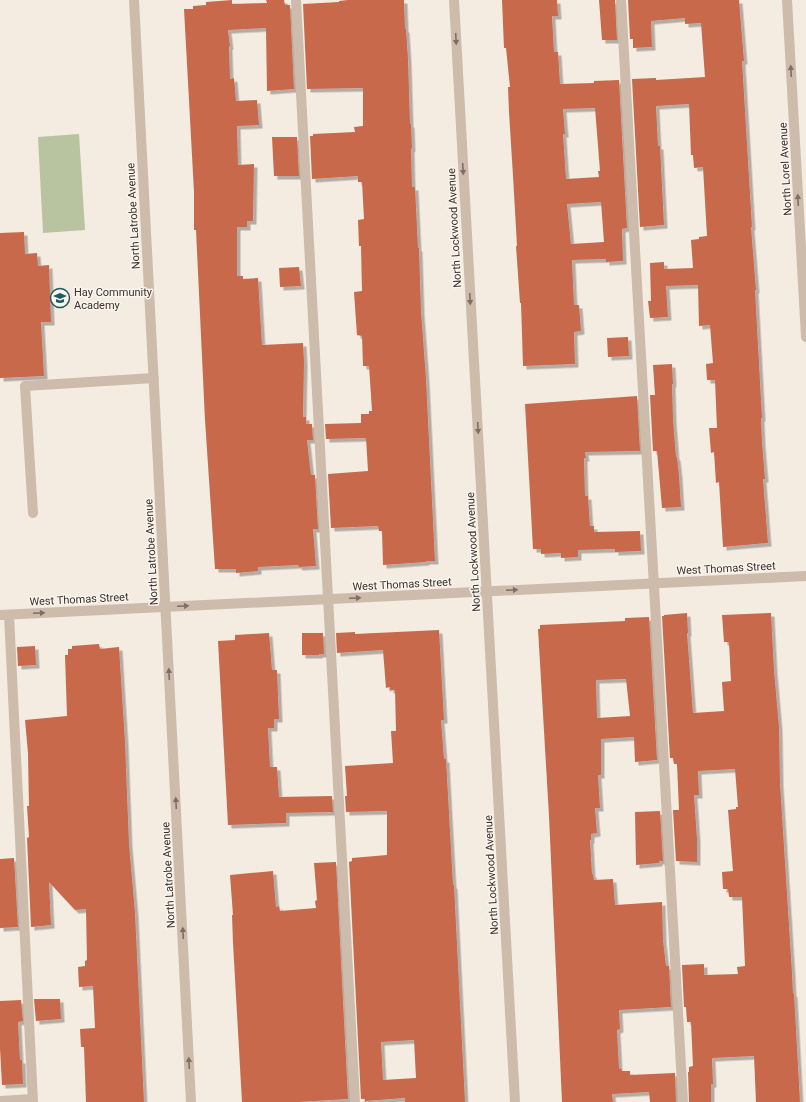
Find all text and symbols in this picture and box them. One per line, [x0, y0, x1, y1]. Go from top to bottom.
one-way arrow [452, 33, 459, 45]
one-way arrow [788, 65, 795, 77]
street label: North Lorel Avenue [777, 122, 794, 216]
street label: North Latrobe Avenue [124, 162, 143, 270]
one-way arrow [460, 163, 467, 175]
street label: North Lockwood Avenue [445, 168, 464, 288]
one-way arrow [795, 194, 802, 206]
place label: Hay Community Academy [74, 286, 153, 312]
school or university icon: Hay Community Academy [49, 287, 71, 309]
one-way arrow [467, 293, 474, 305]
one-way arrow [474, 422, 481, 434]
street label: North Lockwood Avenue [464, 492, 483, 612]
street label: North Latrobe Avenue [142, 498, 161, 606]
street label: West Thomas Street [676, 559, 776, 578]
street label: West Thomas Street [352, 575, 452, 594]
one-way arrow [506, 587, 518, 594]
street label: West Thomas Street [29, 590, 129, 609]
one-way arrow [349, 595, 361, 602]
one-way arrow [177, 603, 189, 610]
one-way arrow [33, 610, 45, 617]
one-way arrow [166, 667, 172, 680]
one-way arrow [172, 797, 179, 809]
street label: North Lockwood Avenue [482, 815, 501, 935]
street label: North Latrobe Avenue [159, 821, 178, 929]
one-way arrow [179, 927, 186, 939]
one-way arrow [186, 1057, 193, 1069]

